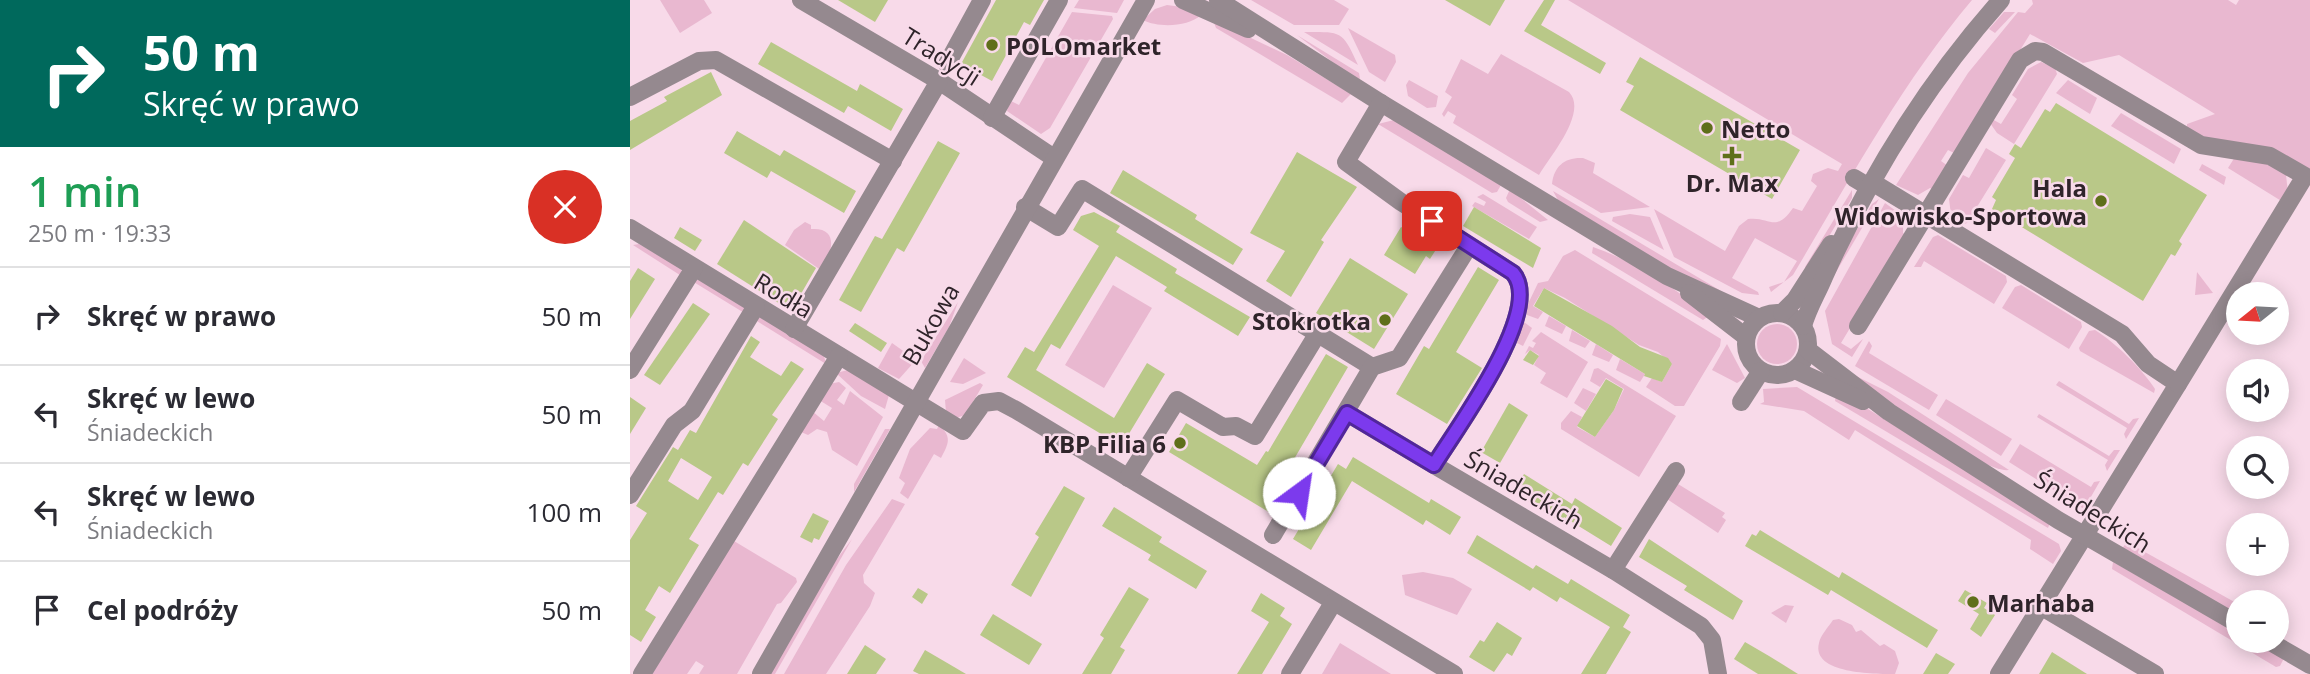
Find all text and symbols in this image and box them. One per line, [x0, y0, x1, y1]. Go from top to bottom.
text: 50 m [143, 19, 260, 85]
street label: Tradycji [896, 19, 988, 93]
icon: right [28, 28, 119, 119]
place label: POLOmarket [1006, 29, 1161, 62]
marker: POLOmarket [984, 37, 1000, 53]
text: Skręć w prawo [143, 82, 360, 125]
place label: Netto [1721, 112, 1790, 145]
marker: Netto [1699, 120, 1715, 136]
marker: Dr. Max [1724, 148, 1740, 164]
text: 1 min [28, 162, 141, 219]
place label: Dr. Max [1686, 166, 1778, 199]
button: close [528, 170, 602, 244]
place label: Hala Widowisko-Sportowa [1835, 171, 2087, 232]
pin [1402, 191, 1462, 251]
marker: Hala Widowisko-Sportowa [2093, 193, 2109, 209]
icon: arrive [1413, 202, 1451, 240]
text: 250 m · 19:33 [28, 217, 171, 249]
street label: Rodła [748, 265, 820, 325]
street label: Bukowa [893, 277, 967, 371]
north arrow [2226, 282, 2289, 345]
map controls [2226, 282, 2289, 653]
icon: right [28, 297, 66, 335]
text: Skręć w prawo [87, 298, 276, 334]
text: 50 m [541, 298, 602, 334]
place label: Stokrotka [1252, 304, 1371, 337]
marker: Stokrotka [1377, 312, 1393, 328]
button: sound [2226, 359, 2289, 422]
text: Skręć w lewo [87, 380, 255, 416]
icon: left [28, 395, 66, 433]
text: 50 m [541, 396, 602, 432]
text: Śniadeckich [87, 416, 213, 448]
place label: KBP Filia 6 [1043, 427, 1166, 460]
marker: KBP Filia 6 [1172, 435, 1188, 451]
button: search [2226, 436, 2289, 499]
street label: Śniadeckich [1459, 442, 1589, 536]
position arrow [1262, 456, 1336, 530]
street label: Śniadeckich [2028, 462, 2158, 560]
text: Skręć w lewo [87, 478, 255, 514]
icon: left [28, 493, 66, 531]
text: 100 m [527, 494, 602, 530]
button: + [2226, 513, 2289, 576]
text: Śniadeckich [87, 514, 213, 546]
place label: Marhaba [1987, 586, 2095, 619]
button: − [2226, 590, 2289, 653]
icon: arrive [28, 591, 66, 629]
text: Cel podróży [87, 592, 238, 628]
text: 50 m [541, 592, 602, 628]
marker: Marhaba [1965, 594, 1981, 610]

